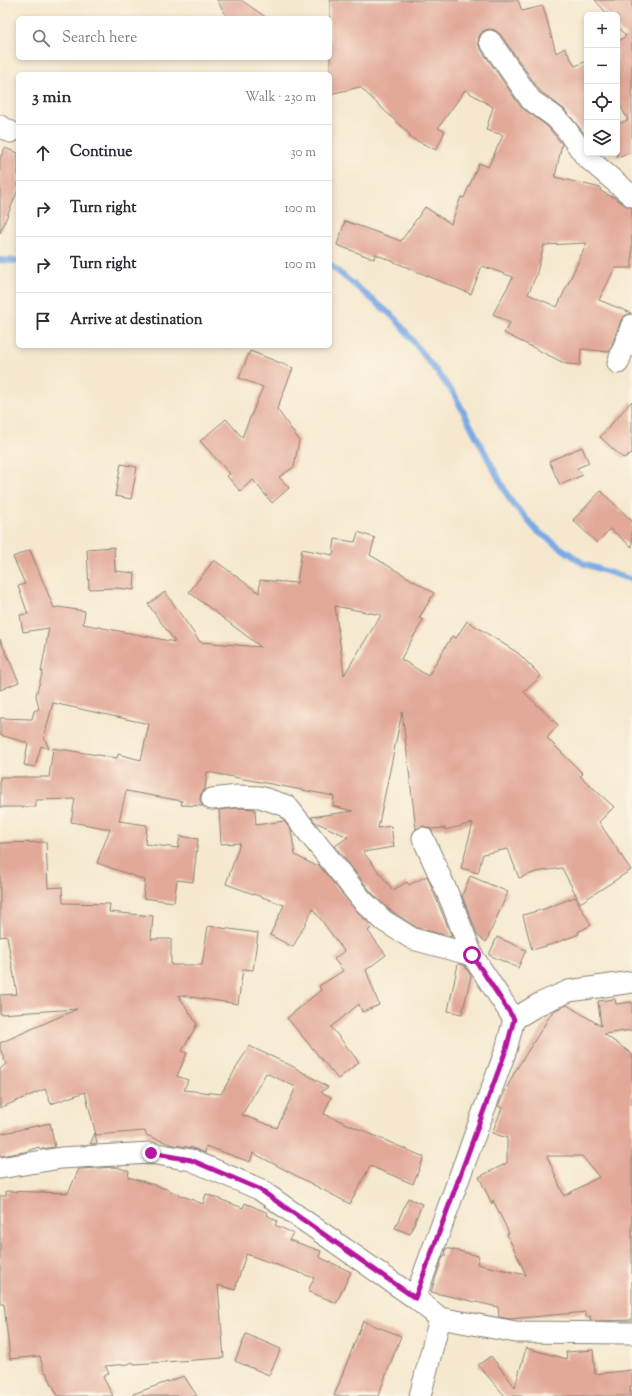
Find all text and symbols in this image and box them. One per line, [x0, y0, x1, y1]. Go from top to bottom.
map controls [584, 12, 620, 156]
button: + [584, 12, 620, 48]
search box [16, 16, 332, 60]
icon: search [30, 27, 52, 49]
text: Search here [62, 28, 137, 49]
button: − [584, 48, 620, 84]
button: locate [584, 84, 620, 120]
text: 3 min [32, 86, 71, 110]
text: Walk · 230 m [245, 89, 316, 107]
button: layers [584, 120, 620, 156]
icon: ahead [32, 142, 54, 164]
text: Continue [70, 142, 132, 163]
text: 30 m [290, 144, 316, 162]
icon: right [32, 198, 54, 220]
text: Turn right [70, 198, 136, 219]
text: 100 m [284, 200, 316, 218]
icon: right [32, 254, 54, 276]
text: Turn right [70, 254, 136, 275]
text: 100 m [284, 256, 316, 274]
icon: arrive [32, 310, 54, 332]
text: Arrive at destination [70, 310, 203, 331]
route start [463, 946, 481, 964]
route end [142, 1144, 160, 1162]

